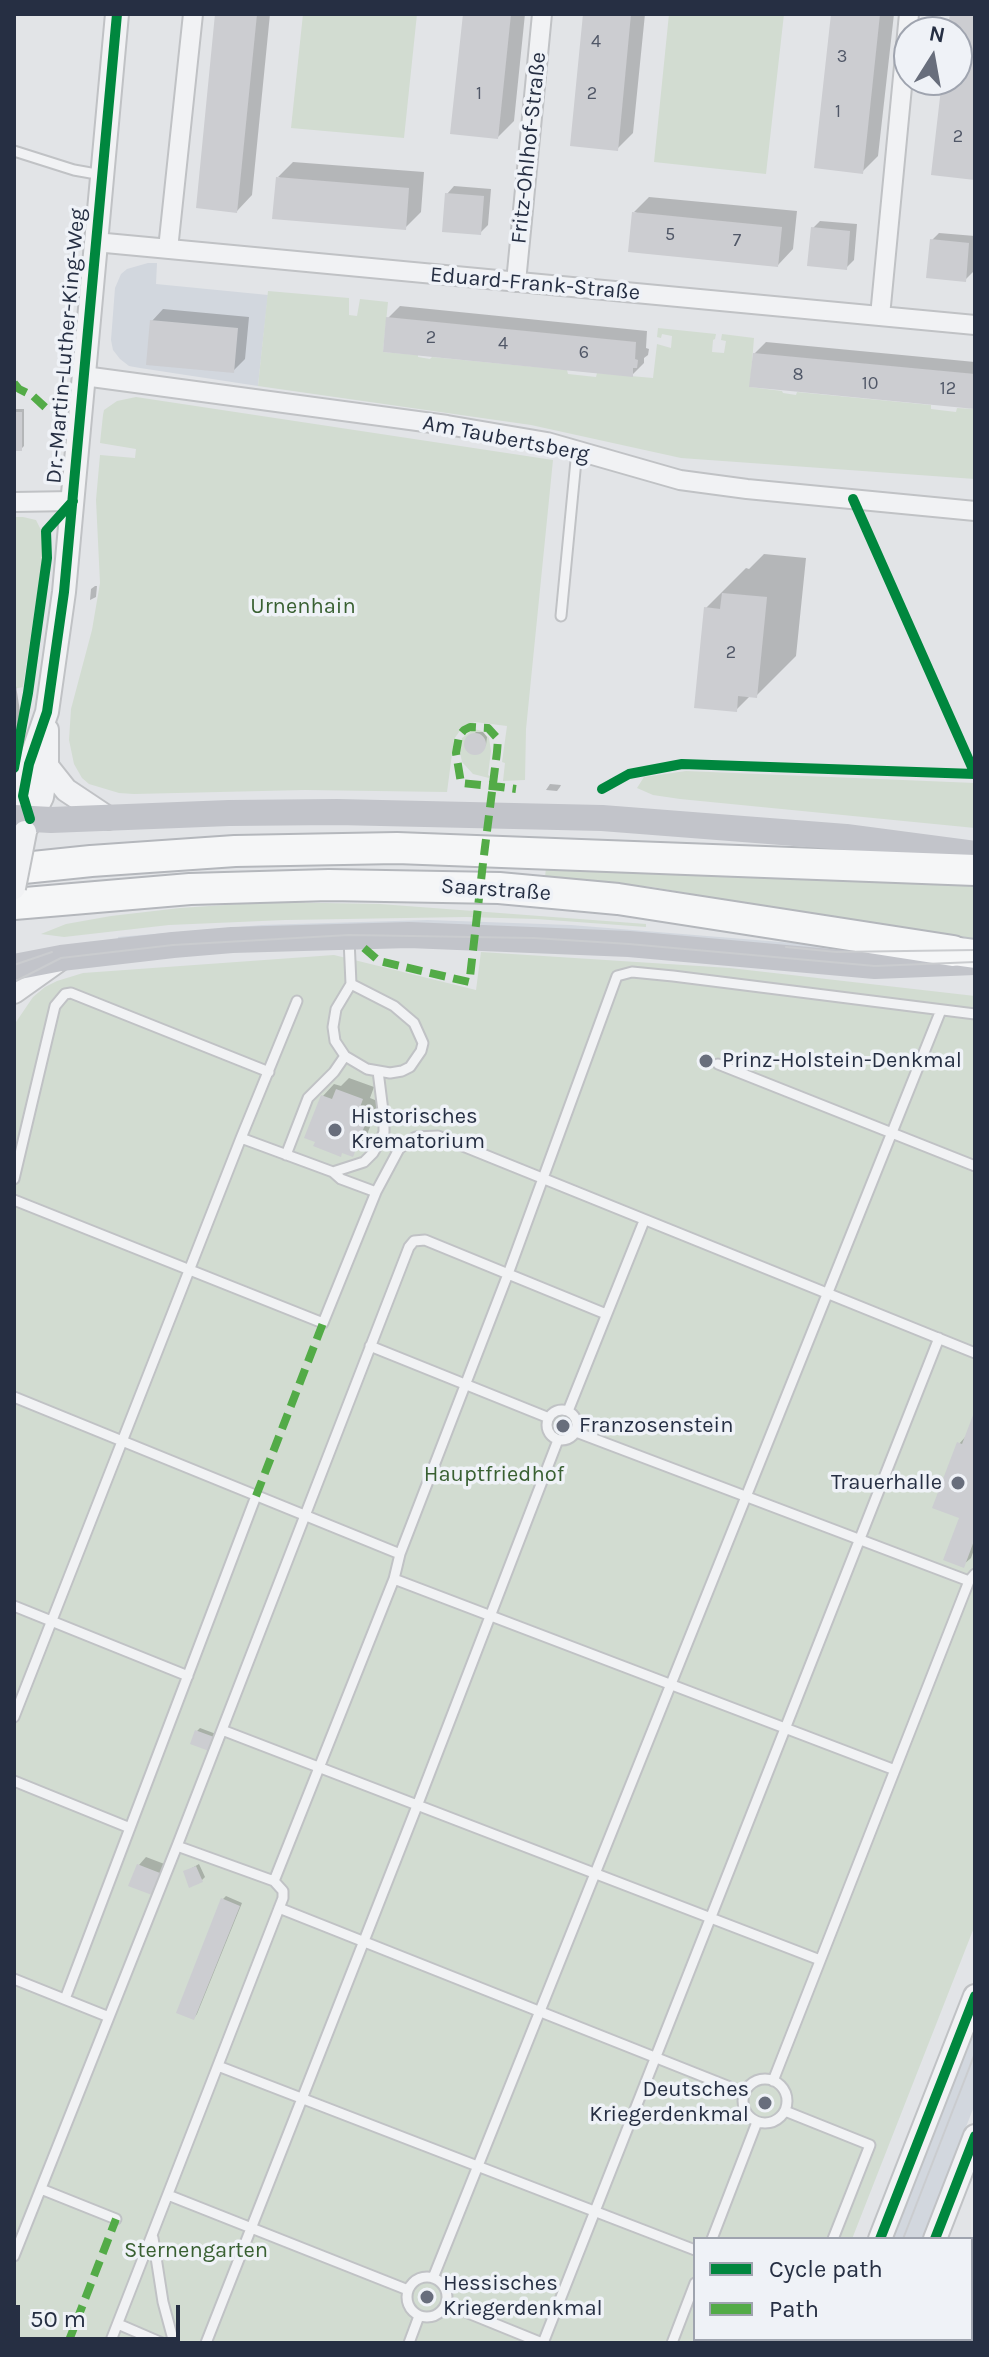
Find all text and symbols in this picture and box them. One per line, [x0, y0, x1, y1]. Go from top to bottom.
north arrow [893, 16, 973, 96]
text: N [927, 20, 947, 49]
house number: 4 [591, 31, 601, 53]
house number: 3 [837, 46, 847, 68]
street label: Fritz-Ohlhof-Straße [506, 51, 552, 245]
house number: 1 [476, 83, 482, 105]
house number: 2 [587, 83, 597, 105]
house number: 1 [835, 101, 841, 123]
house number: 2 [953, 126, 963, 148]
street label: Dr.-Martin-Luther-King-Weg [41, 207, 91, 485]
house number: 5 [665, 224, 675, 246]
house number: 7 [733, 230, 741, 252]
street label: Eduard-Frank-Straße [429, 262, 641, 306]
house number: 2 [426, 327, 436, 349]
house number: 4 [498, 333, 508, 355]
house number: 6 [579, 342, 589, 364]
house number: 8 [792, 364, 804, 386]
house number: 10 [862, 373, 878, 395]
house number: 12 [940, 378, 956, 400]
street label: Am Taubertsberg [420, 410, 592, 468]
park label: Urnenhain [250, 594, 356, 620]
house number: 2 [726, 642, 736, 664]
street label: Saarstraße [440, 873, 552, 907]
place label: Prinz-Holstein-Denkmal [722, 1048, 962, 1074]
marker: Prinz-Holstein-Denkmal [697, 1052, 715, 1070]
place label: Historisches Krematorium [351, 1104, 485, 1156]
marker: Historisches Krematorium [326, 1121, 344, 1139]
place label: Franzosenstein [579, 1413, 733, 1439]
marker: Franzosenstein [554, 1417, 572, 1435]
park label: Hauptfriedhof [424, 1462, 564, 1488]
place label: Trauerhalle [831, 1470, 942, 1496]
marker: Trauerhalle [949, 1474, 967, 1492]
place label: Deutsches Kriegerdenkmal [589, 2077, 749, 2128]
marker: Deutsches Kriegerdenkmal [756, 2094, 774, 2112]
legend [693, 2237, 973, 2341]
park label: Sternengarten [124, 2238, 268, 2264]
text: Cycle path [769, 2255, 883, 2283]
place label: Hessisches Kriegerdenkmal [443, 2271, 603, 2322]
marker: Hessisches Kriegerdenkmal [418, 2288, 436, 2306]
scale bar [20, 2289, 184, 2339]
text: Path [769, 2295, 819, 2323]
text: 50 m [30, 2305, 86, 2333]

